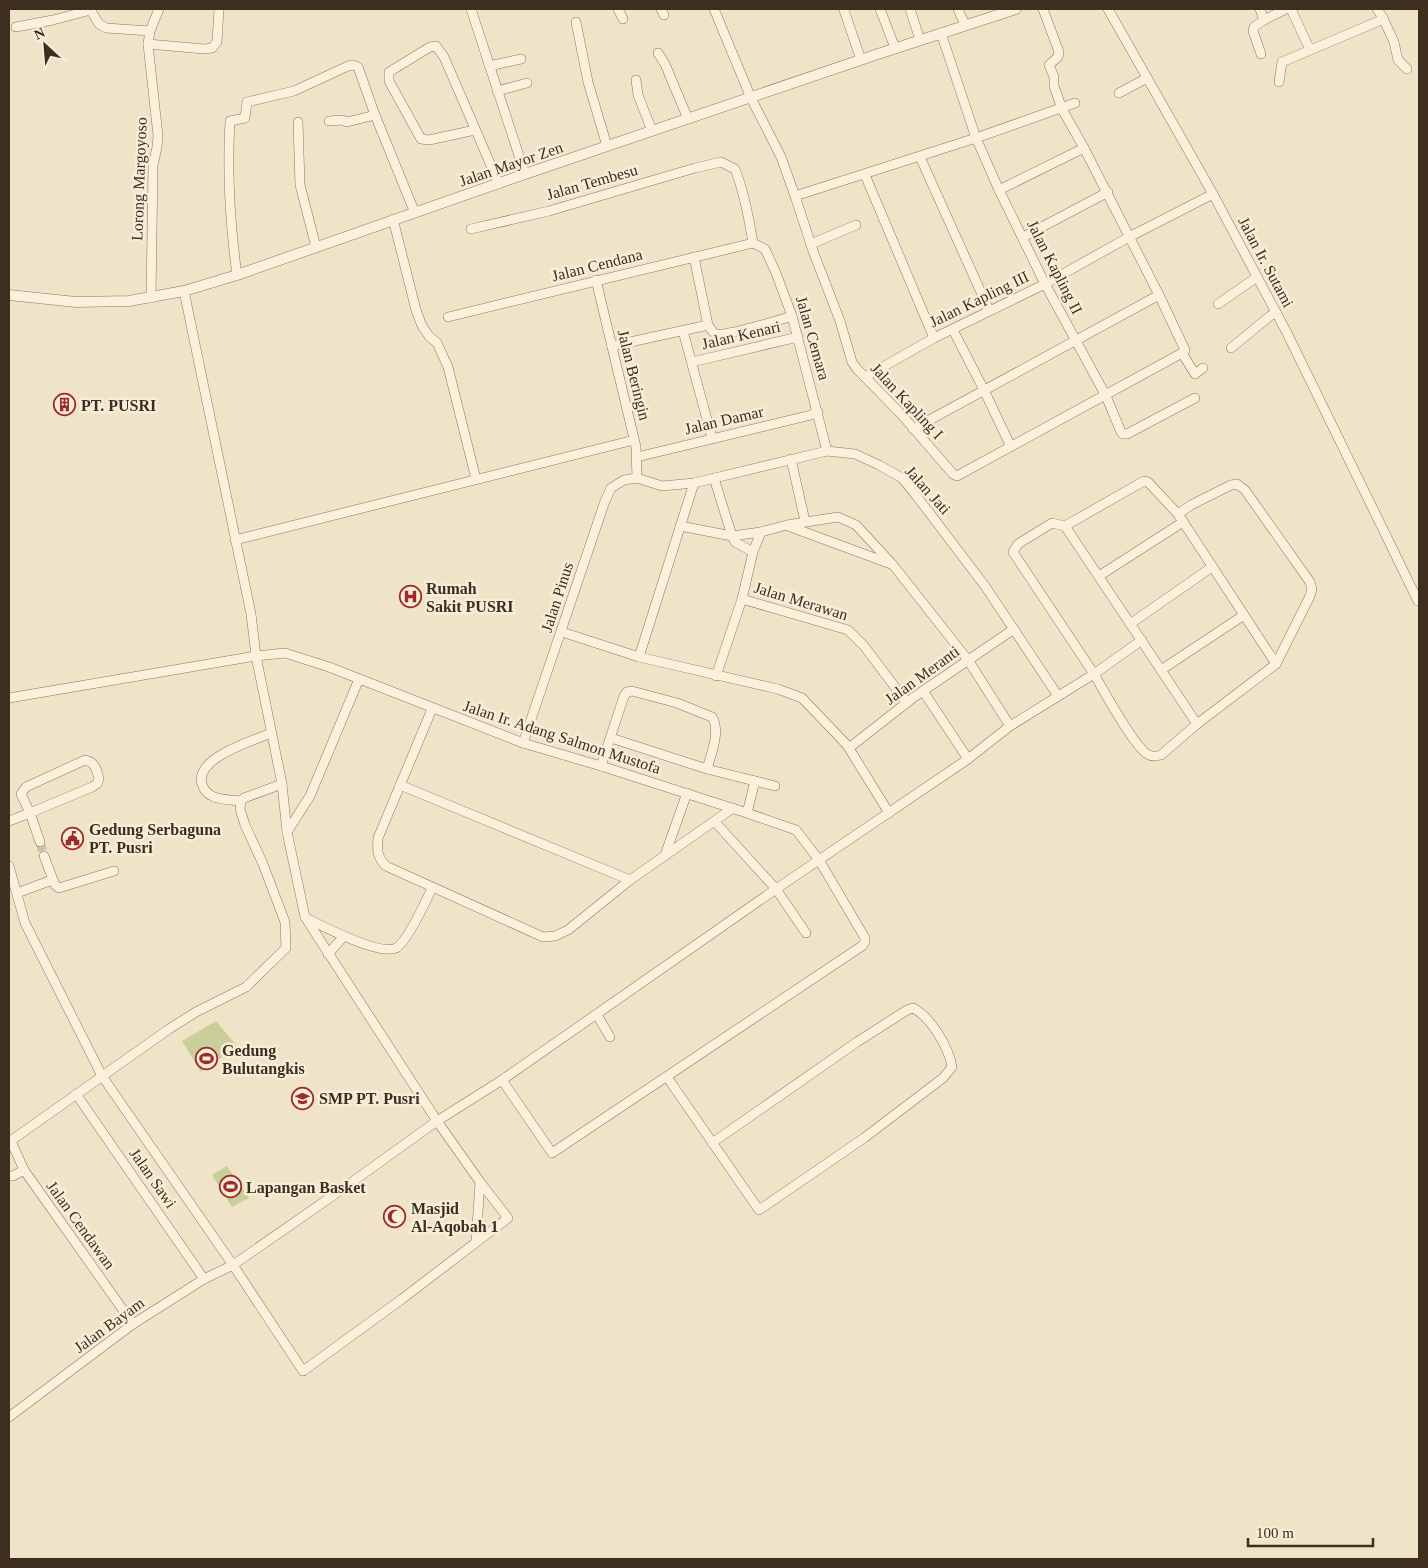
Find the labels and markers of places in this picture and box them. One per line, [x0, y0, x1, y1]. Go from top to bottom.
building icon: PT. PUSRI [53, 393, 77, 417]
place label: PT. PUSRI [81, 397, 156, 414]
place label: Rumah Sakit PUSRI [426, 580, 514, 615]
hospital icon: Rumah Sakit PUSRI [398, 585, 422, 609]
place label: Gedung Serbaguna PT. Pusri [89, 821, 221, 856]
public building icon: Gedung Serbaguna PT. Pusri [61, 826, 85, 850]
place label: Gedung Bulutangkis [222, 1042, 305, 1078]
sports icon: Gedung Bulutangkis [194, 1047, 218, 1071]
school or university icon: SMP PT. Pusri [291, 1086, 315, 1110]
place label: SMP PT. Pusri [319, 1090, 420, 1107]
sports icon: Lapangan Basket [218, 1175, 242, 1199]
place label: Lapangan Basket [246, 1179, 366, 1197]
place label: Masjid Al-Aqobah 1 [411, 1200, 499, 1236]
mosque icon: Masjid Al-Aqobah 1 [383, 1205, 407, 1229]

